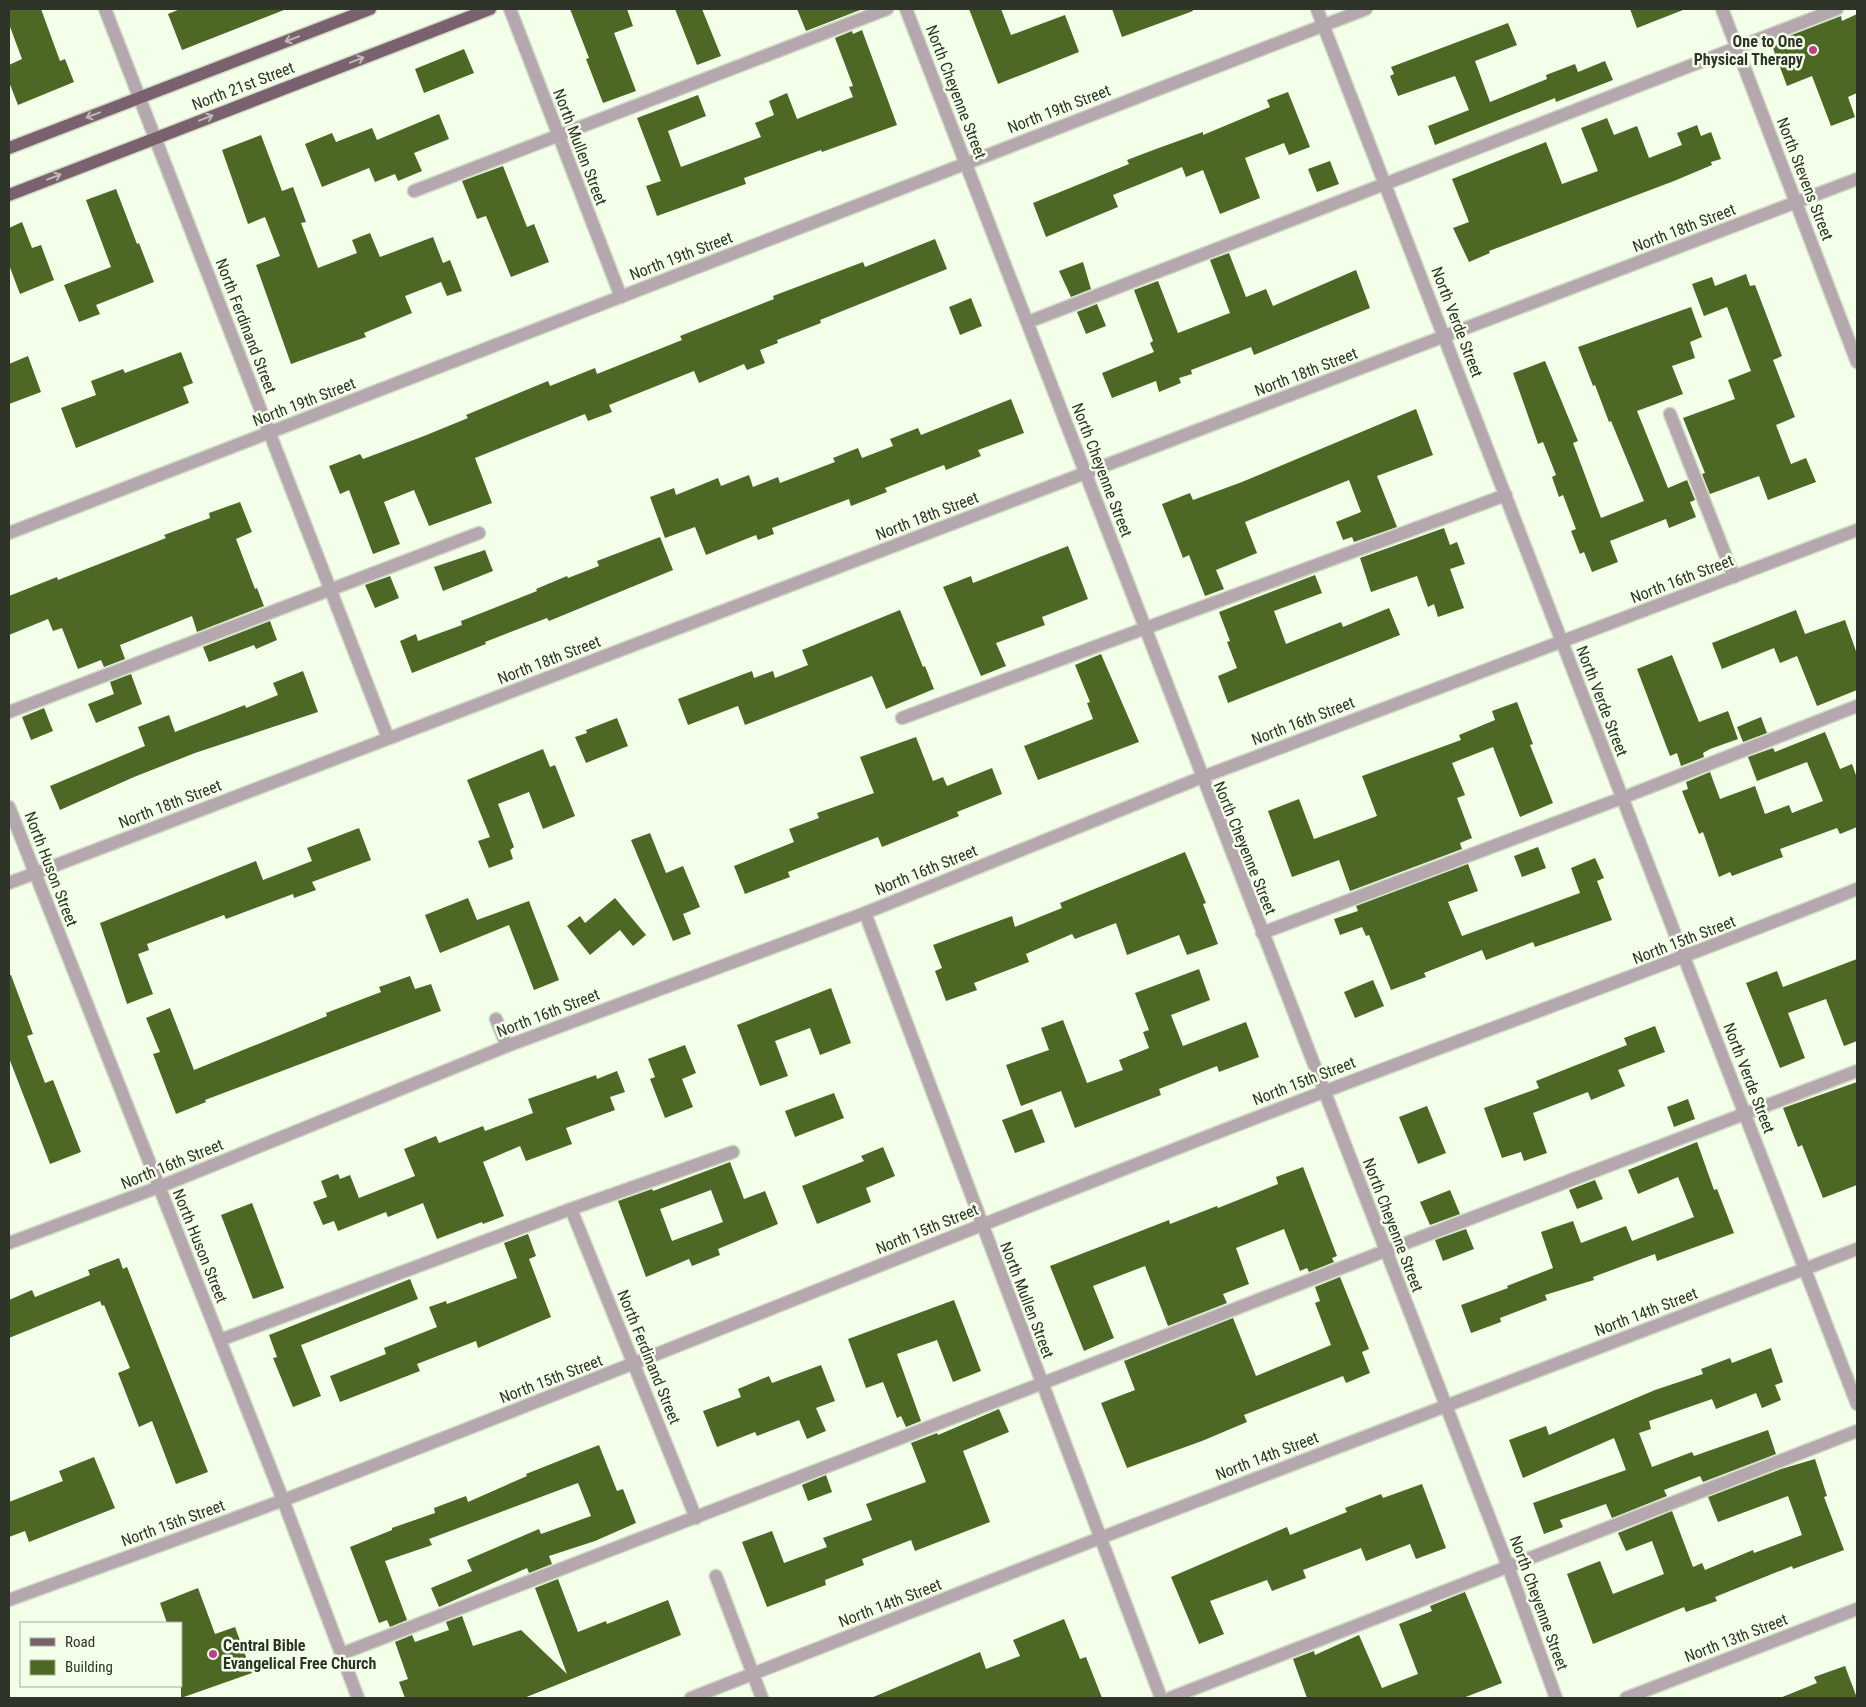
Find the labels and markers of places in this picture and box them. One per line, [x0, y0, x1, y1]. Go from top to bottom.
place label: One to One Physical Therapy [1694, 32, 1803, 69]
marker: One to One Physical Therapy [1807, 44, 1819, 56]
place label: Central Bible Evangelical Free Church [223, 1636, 376, 1673]
marker: Central Bible Evangelical Free Church [207, 1648, 219, 1660]

